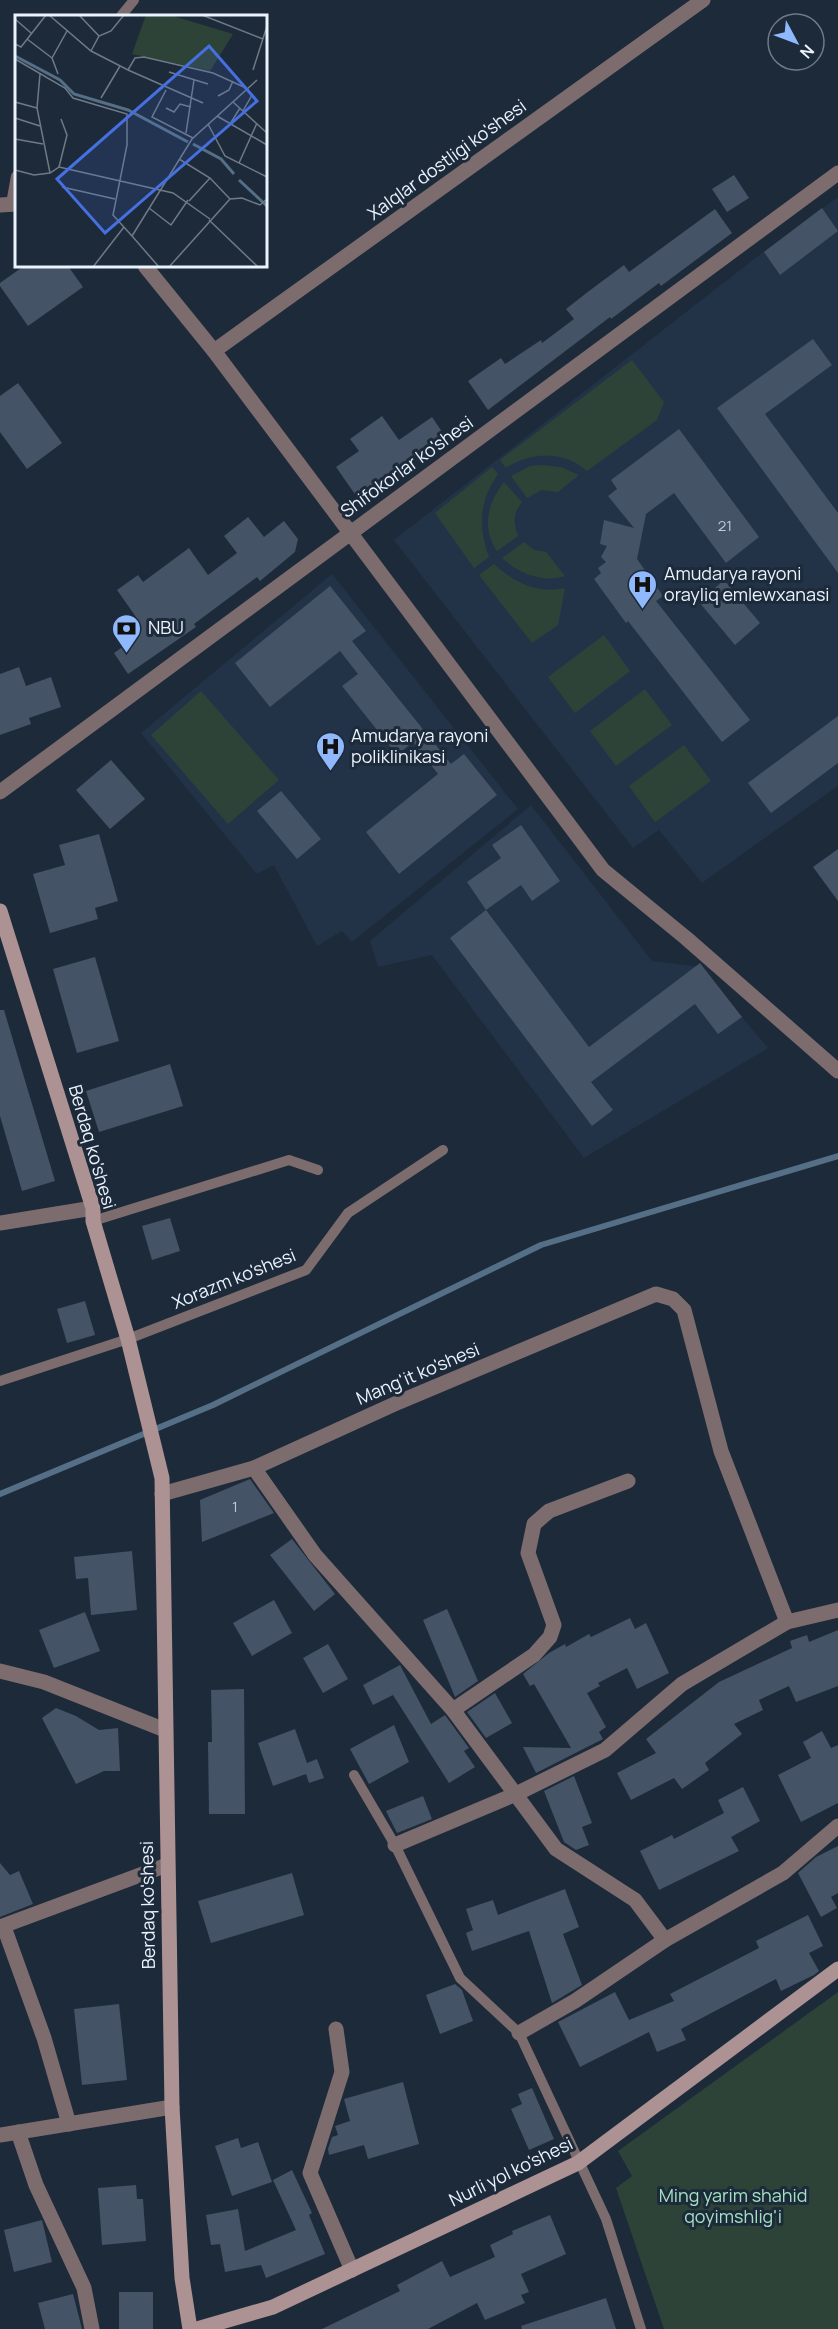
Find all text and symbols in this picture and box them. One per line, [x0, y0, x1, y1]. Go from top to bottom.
north arrow [766, 12, 826, 72]
inset map [15, 15, 267, 267]
text: N [795, 40, 819, 63]
street label: Xalqlar dostligi ko'shesi [362, 94, 530, 225]
street label: Shifokorlar ko'shesi [335, 410, 478, 522]
house number: 21 [718, 515, 732, 536]
place label: Amudarya rayoni orayliq emlewxanasi [664, 561, 830, 606]
hospital icon: Amudarya rayoni orayliq emlewxanasi [627, 568, 659, 610]
bank icon: NBU [111, 612, 143, 654]
place label: NBU [148, 615, 184, 639]
place label: Amudarya rayoni poliklinikasi [351, 723, 488, 768]
hospital icon: Amudarya rayoni poliklinikasi [314, 730, 346, 772]
street label: Berdaq ko'shesi [64, 1082, 122, 1212]
street label: Xorazm ko'shesi [168, 1242, 299, 1314]
street label: Mang'it ko'shesi [352, 1336, 483, 1410]
house number: 1 [232, 1496, 238, 1517]
street label: Berdaq ko'shesi [134, 1841, 160, 1969]
street label: Nurli yol ko'shesi [445, 2131, 576, 2211]
park label: Ming yarim shahid qoyimshlig'i [659, 2183, 807, 2228]

